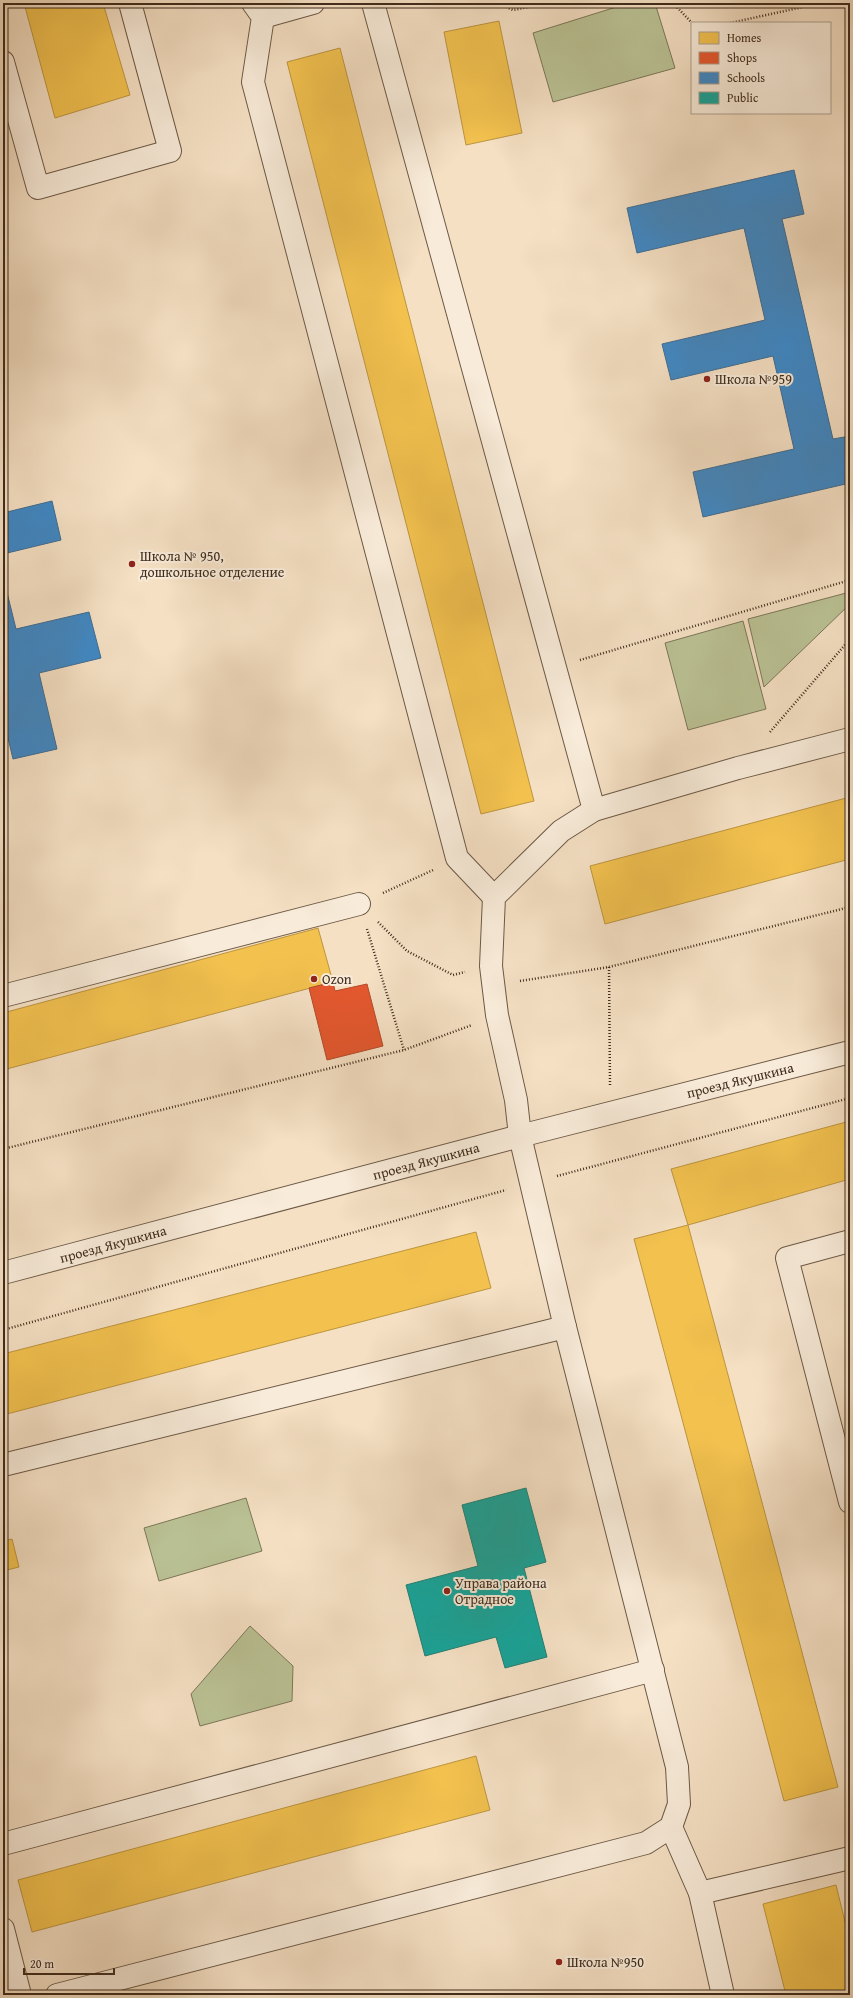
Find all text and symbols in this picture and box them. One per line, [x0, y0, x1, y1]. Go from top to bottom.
legend [691, 22, 831, 114]
text: Homes [727, 29, 762, 46]
text: Shops [727, 49, 757, 66]
text: Schools [727, 69, 765, 86]
text: Public [727, 89, 759, 106]
place label: Школа №959 [715, 369, 792, 389]
marker: Школа №959 [702, 374, 712, 384]
place label: Школа № 950, дошкольное отделение [140, 546, 285, 582]
marker: Школа № 950, дошкольное отделение [127, 559, 137, 569]
place label: Ozon [322, 969, 352, 989]
marker: Ozon [309, 974, 319, 984]
street label: проезд Якушкина [684, 1057, 796, 1103]
street label: проезд Якушкина [370, 1137, 482, 1185]
street label: проезд Якушкина [57, 1220, 169, 1268]
place label: Управа района Отрадное [455, 1573, 547, 1609]
marker: Управа района Отрадное [442, 1586, 452, 1596]
scale bar [24, 1950, 114, 1976]
place label: Школа №950 [567, 1952, 644, 1972]
text: 20 m [30, 1955, 54, 1972]
marker: Школа №950 [554, 1957, 564, 1967]

